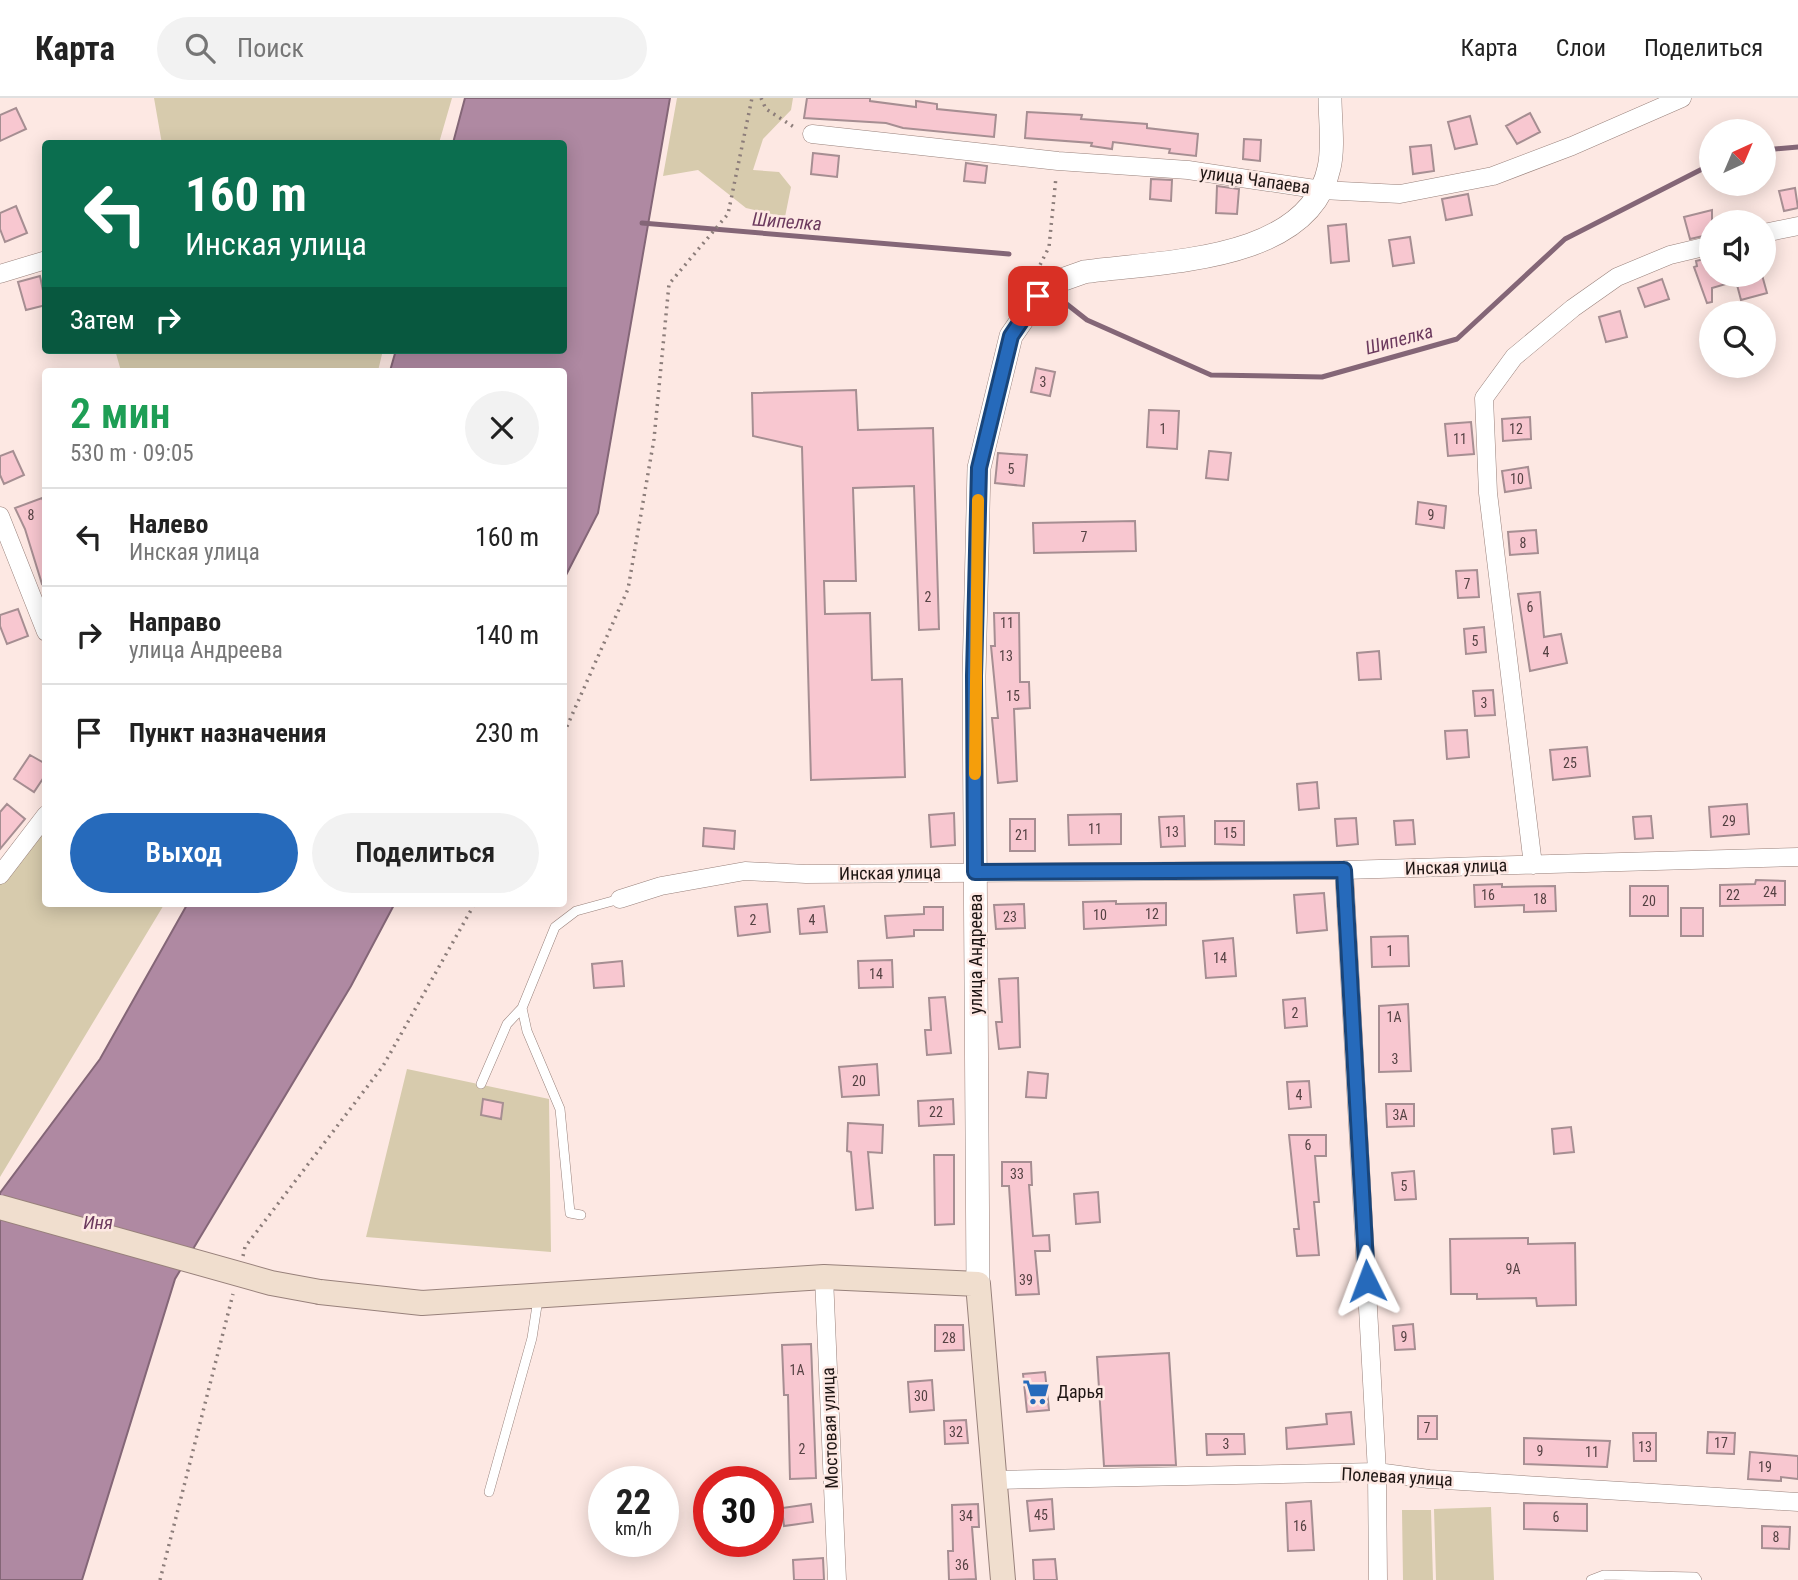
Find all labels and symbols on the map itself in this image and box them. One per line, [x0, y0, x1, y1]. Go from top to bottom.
north arrow [1699, 119, 1776, 196]
street label: улица Чапаева [1199, 161, 1312, 198]
water label: Шипелка [751, 208, 822, 235]
pin [1008, 266, 1068, 326]
water label: Шипелка [1363, 319, 1436, 360]
house number: 3 [1040, 374, 1046, 390]
house number: 1 [1160, 421, 1166, 437]
house number: 12 [1509, 421, 1523, 437]
house number: 11 [1453, 431, 1467, 447]
house number: 5 [1008, 461, 1015, 477]
house number: 10 [1510, 471, 1524, 487]
house number: 8 [28, 507, 35, 523]
house number: 9 [1428, 507, 1434, 523]
house number: 7 [1081, 529, 1088, 545]
house number: 8 [1520, 535, 1527, 551]
house number: 7 [1464, 576, 1471, 592]
house number: 2 [925, 589, 932, 605]
house number: 6 [1527, 599, 1534, 615]
house number: 11 [1000, 615, 1014, 631]
house number: 5 [1472, 633, 1479, 649]
house number: 4 [1543, 644, 1550, 660]
house number: 13 [999, 648, 1013, 664]
house number: 15 [1006, 688, 1020, 704]
house number: 3 [1481, 695, 1487, 711]
house number: 25 [1563, 755, 1577, 771]
house number: 29 [1722, 813, 1736, 829]
house number: 11 [1088, 821, 1102, 837]
house number: 13 [1165, 824, 1179, 840]
house number: 15 [1223, 825, 1237, 841]
house number: 21 [1015, 827, 1029, 843]
street label: Инская улица [1405, 854, 1507, 879]
street label: Инская улица [839, 861, 941, 884]
house number: 24 [1763, 884, 1777, 900]
house number: 16 [1481, 887, 1495, 903]
house number: 22 [1726, 887, 1740, 903]
house number: 18 [1533, 891, 1547, 907]
house number: 20 [1642, 893, 1656, 909]
street label: улица Андреева [965, 894, 986, 1014]
house number: 12 [1145, 906, 1159, 922]
house number: 10 [1093, 907, 1107, 923]
house number: 23 [1003, 909, 1017, 925]
house number: 2 [750, 912, 757, 928]
house number: 4 [809, 912, 816, 928]
house number: 1 [1387, 943, 1393, 959]
house number: 14 [1213, 950, 1227, 966]
house number: 14 [869, 966, 883, 982]
house number: 2 [1292, 1005, 1299, 1021]
house number: 1А [1387, 1009, 1401, 1025]
house number: 3 [1392, 1051, 1398, 1067]
house number: 20 [852, 1073, 866, 1089]
house number: 4 [1296, 1087, 1303, 1103]
house number: 22 [929, 1104, 943, 1120]
house number: 3А [1393, 1107, 1407, 1123]
house number: 6 [1305, 1137, 1312, 1153]
house number: 33 [1010, 1166, 1024, 1182]
house number: 5 [1401, 1178, 1408, 1194]
water label: Иня [83, 1211, 113, 1234]
position arrow [1330, 1244, 1404, 1318]
house number: 9А [1506, 1261, 1520, 1277]
house number: 39 [1019, 1272, 1033, 1288]
house number: 9 [1401, 1329, 1407, 1345]
house number: 28 [942, 1330, 956, 1346]
house number: 1А [790, 1362, 804, 1378]
street label: Мостовая улица [817, 1367, 842, 1489]
supermarket icon: Дарья [1021, 1377, 1051, 1407]
place label: Дарья [1057, 1381, 1104, 1402]
house number: 30 [914, 1388, 928, 1404]
house number: 7 [1424, 1420, 1431, 1436]
house number: 32 [949, 1424, 963, 1440]
house number: 17 [1714, 1435, 1728, 1451]
house number: 3 [1223, 1436, 1229, 1452]
house number: 13 [1638, 1439, 1652, 1455]
house number: 2 [799, 1441, 806, 1457]
house number: 9 [1537, 1443, 1543, 1459]
house number: 11 [1585, 1444, 1599, 1460]
house number: 19 [1758, 1459, 1772, 1475]
street label: Полевая улица [1341, 1463, 1453, 1490]
speed limit sign: 30 [693, 1466, 784, 1557]
house number: 45 [1034, 1507, 1048, 1523]
house number: 34 [959, 1508, 973, 1524]
house number: 6 [1553, 1509, 1560, 1525]
house number: 16 [1293, 1518, 1307, 1534]
house number: 8 [1773, 1529, 1780, 1545]
house number: 36 [955, 1557, 969, 1573]

